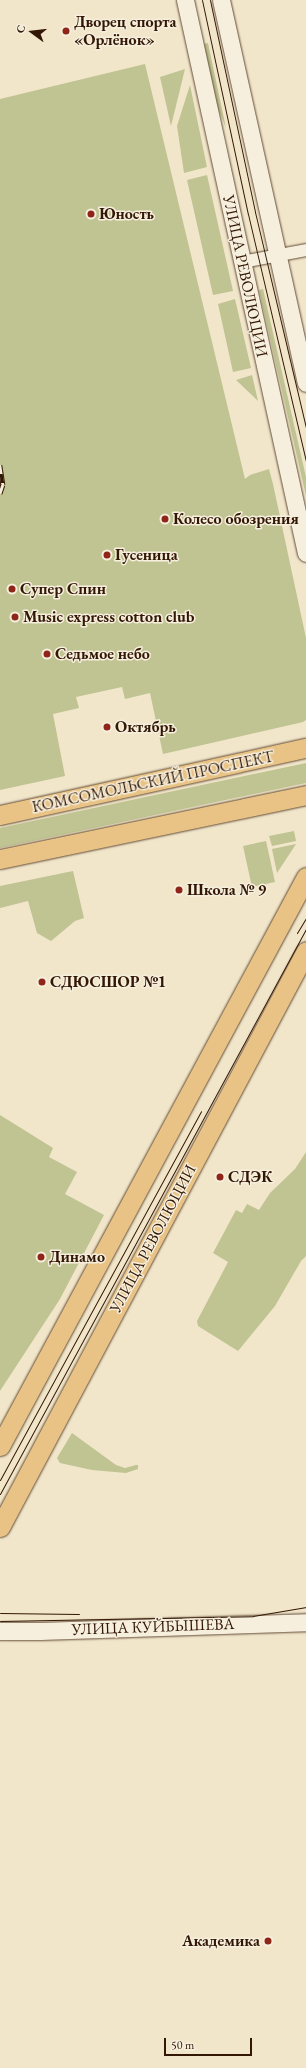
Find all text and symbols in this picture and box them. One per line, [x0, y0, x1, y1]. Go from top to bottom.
north arrow [12, 12, 52, 52]
place label: Дворец спорта «Орлёнок» [74, 12, 177, 50]
text: С [13, 23, 28, 34]
marker: Дворец спорта «Орлёнок» [61, 26, 71, 36]
street label: УЛИЦА РЕВОЛЮЦИИ [218, 193, 272, 359]
place label: Юность [99, 204, 154, 224]
marker: Юность [86, 209, 96, 219]
place label: Колесо обозрения [173, 509, 299, 529]
marker: Колесо обозрения [160, 514, 170, 524]
place label: Гусеница [115, 545, 178, 565]
marker: Гусеница [102, 550, 112, 560]
place label: Супер Спин [20, 579, 106, 599]
marker: Супер Спин [7, 584, 17, 594]
place label: Music express cotton club [23, 607, 194, 627]
marker: Music express cotton club [10, 612, 20, 622]
place label: Седьмое небо [55, 644, 150, 664]
marker: Седьмое небо [42, 649, 52, 659]
place label: Октябрь [115, 717, 176, 737]
marker: Октябрь [102, 722, 112, 732]
street label: КОМСОМОЛЬСКИЙ ПРОСПЕКТ [30, 747, 276, 817]
place label: Школа № 9 [187, 880, 266, 900]
marker: Школа № 9 [174, 885, 184, 895]
place label: СДЮСШОР №1 [50, 972, 166, 992]
marker: СДЮСШОР №1 [37, 977, 47, 987]
street label: УЛИЦА РЕВОЛЮЦИИ [106, 1162, 200, 1316]
place label: СДЭК [228, 1167, 272, 1187]
marker: СДЭК [215, 1172, 225, 1182]
place label: Динамо [49, 1247, 105, 1267]
marker: Динамо [36, 1252, 46, 1262]
street label: УЛИЦА КУЙБЫШЕВА [71, 1615, 235, 1639]
place label: Академика [182, 1931, 260, 1951]
marker: Академика [263, 1936, 273, 1946]
scale bar [166, 2030, 254, 2056]
text: 50 m [171, 2037, 194, 2053]

